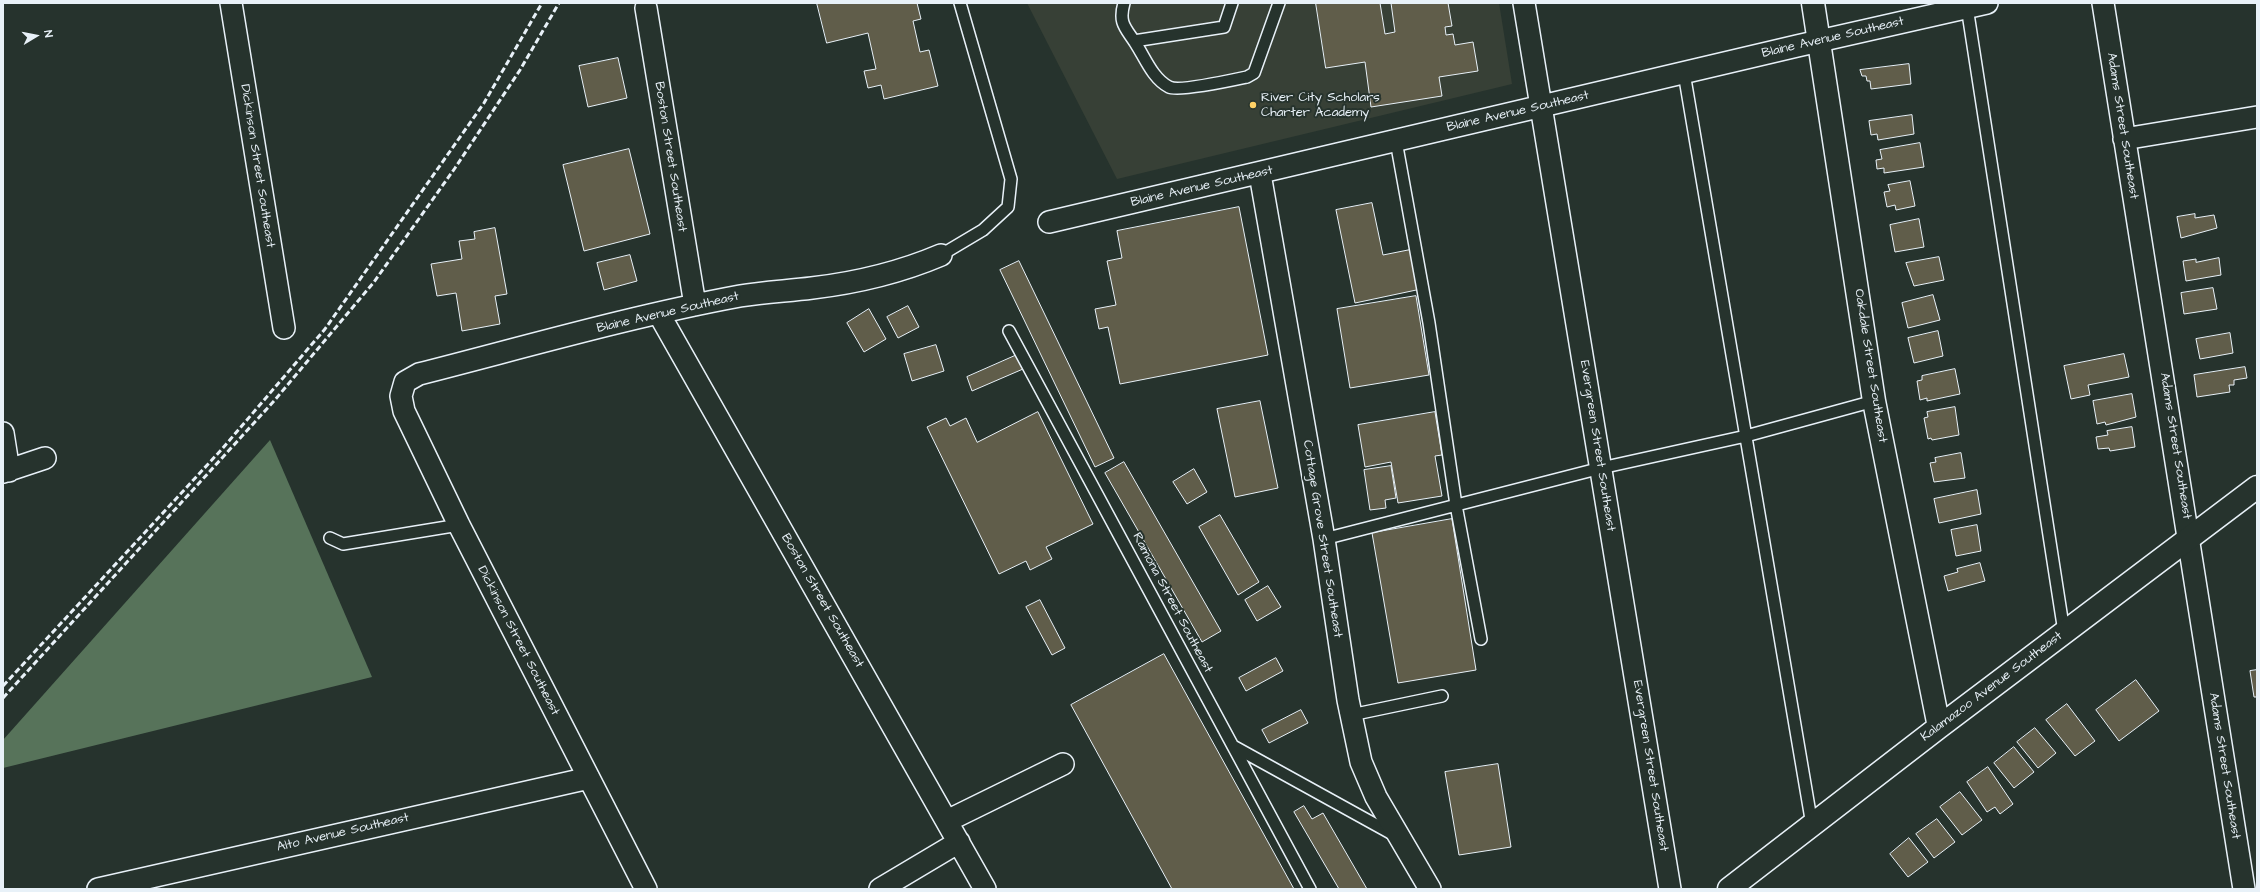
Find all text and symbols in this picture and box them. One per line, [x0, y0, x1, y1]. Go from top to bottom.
street label: Blaine Avenue Southeast [1760, 14, 1906, 62]
north arrow [16, 16, 56, 56]
text: N [40, 29, 56, 39]
street label: Adams Street Southeast [2103, 52, 2141, 200]
street label: Boston Street Southeast [650, 81, 690, 233]
street label: Dickinson Street Southeast [236, 83, 278, 249]
street label: Blaine Avenue Southeast [1445, 88, 1591, 136]
place label: River City Scholars Charter Academy [1261, 90, 1380, 121]
marker: River City Scholars Charter Academy [1248, 100, 1258, 110]
street label: Blaine Avenue Southeast [1129, 163, 1275, 211]
street label: Oakdale Street Southeast [1850, 288, 1890, 444]
street label: Blaine Avenue Southeast [595, 289, 741, 337]
street label: Evergreen Street Southeast [1576, 359, 1618, 533]
street label: Adams Street Southeast [2156, 372, 2194, 520]
street label: Cottage Grove Street Southeast [1299, 439, 1345, 639]
street label: Ramona Street Southeast [1128, 530, 1216, 676]
street label: Boston Street Southeast [777, 531, 867, 671]
street label: Dickinson Street Southeast [474, 564, 562, 718]
street label: Kalamazoo Avenue Southeast [1918, 629, 2066, 745]
street label: Evergreen Street Southeast [1629, 679, 1671, 853]
street label: Adams Street Southeast [2205, 692, 2243, 840]
street label: Alto Avenue Southeast [275, 810, 411, 856]

